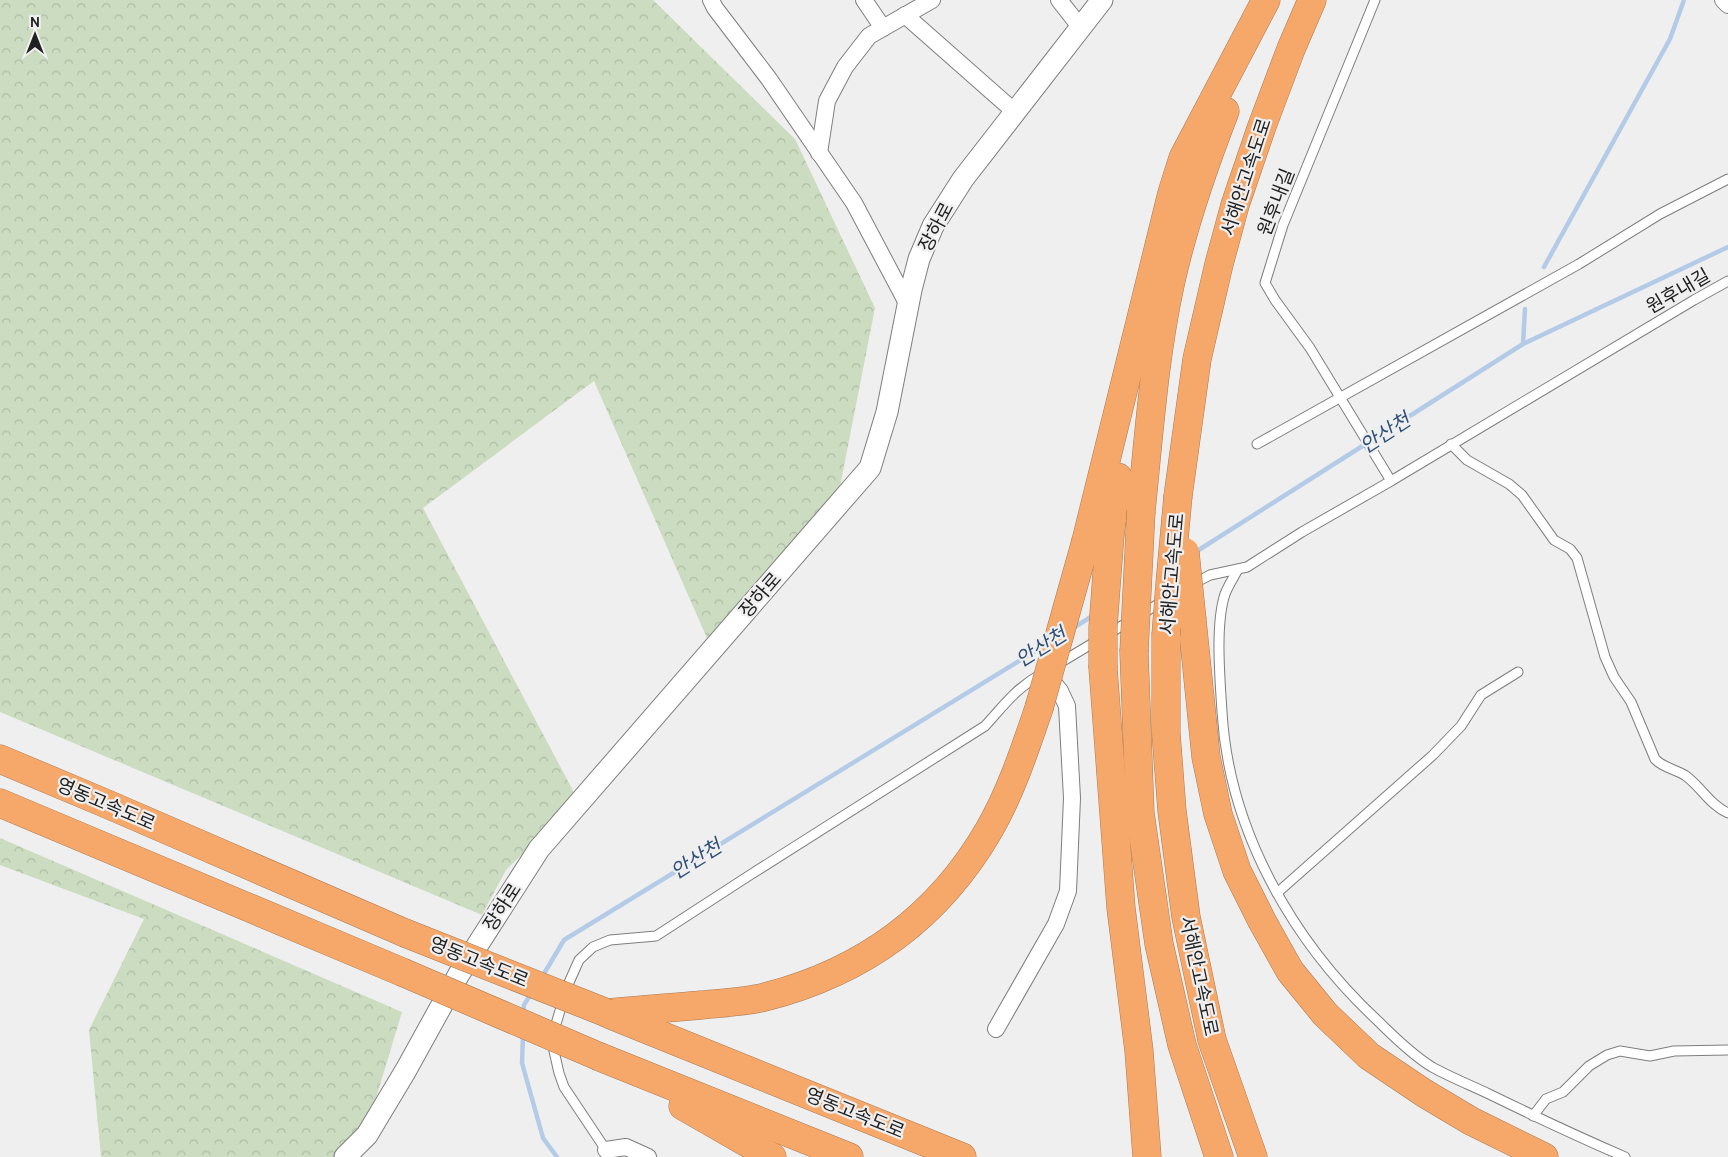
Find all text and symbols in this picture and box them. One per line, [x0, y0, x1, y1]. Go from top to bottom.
north arrow [10, 10, 60, 60]
text: N [30, 13, 40, 31]
street label: 서해안고속도로 [1216, 115, 1276, 239]
street label: 원후내길 [1253, 165, 1299, 239]
street label: 장하로 [914, 198, 958, 256]
street label: 원후내길 [1642, 264, 1714, 318]
water label: 안산천 [1355, 406, 1417, 458]
street label: 서해안고속도로 [1155, 512, 1189, 636]
street label: 장하로 [734, 568, 786, 622]
water label: 안산천 [1011, 621, 1073, 672]
street label: 영동고속도로 [53, 773, 159, 835]
water label: 안산천 [666, 833, 728, 884]
street label: 장하로 [478, 879, 526, 935]
street label: 서해안고속도로 [1175, 914, 1223, 1038]
street label: 영동고속도로 [426, 932, 532, 992]
street label: 영동고속도로 [802, 1083, 908, 1143]

